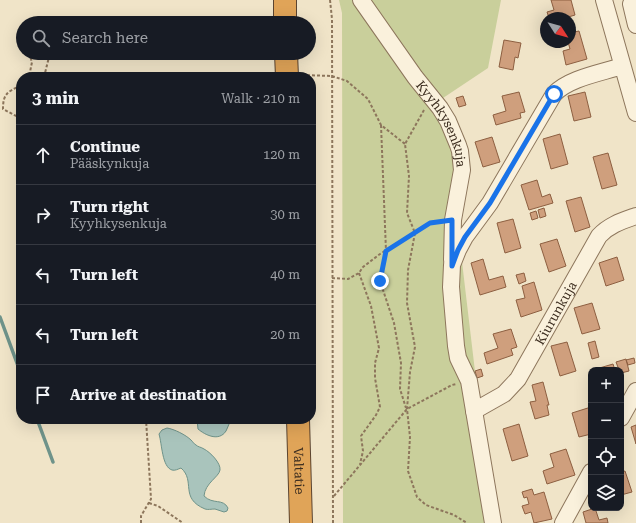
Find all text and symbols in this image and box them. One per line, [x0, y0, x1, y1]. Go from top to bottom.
north arrow [540, 12, 576, 48]
search box [16, 16, 316, 60]
icon: search [30, 27, 52, 49]
text: Search here [62, 29, 148, 47]
street label: Kyyhkysenkuja [413, 78, 469, 168]
route start [545, 85, 563, 103]
text: 3 min [32, 88, 79, 108]
text: Walk · 210 m [221, 91, 300, 106]
text: Continue [70, 138, 140, 156]
icon: ahead [32, 144, 54, 166]
text: 120 m [263, 147, 300, 162]
text: Pääskynkuja [70, 156, 149, 171]
text: Turn right [70, 198, 149, 216]
icon: right [32, 204, 54, 226]
text: 30 m [270, 207, 300, 222]
text: Kyyhkysenkuja [70, 216, 167, 231]
icon: left [32, 264, 54, 286]
text: Turn left [70, 266, 138, 284]
text: 40 m [270, 267, 300, 282]
route end [371, 272, 389, 290]
street label: Kiurunkuja [532, 279, 580, 347]
icon: left [32, 324, 54, 346]
text: Turn left [70, 326, 138, 344]
text: 20 m [270, 327, 300, 342]
map controls [588, 367, 624, 511]
button: + [588, 367, 624, 403]
icon: arrive [32, 384, 54, 406]
text: Arrive at destination [70, 386, 226, 404]
button: − [588, 403, 624, 439]
button: locate [588, 439, 624, 475]
street label: Valtatie [291, 447, 307, 495]
button: layers [588, 475, 624, 511]

